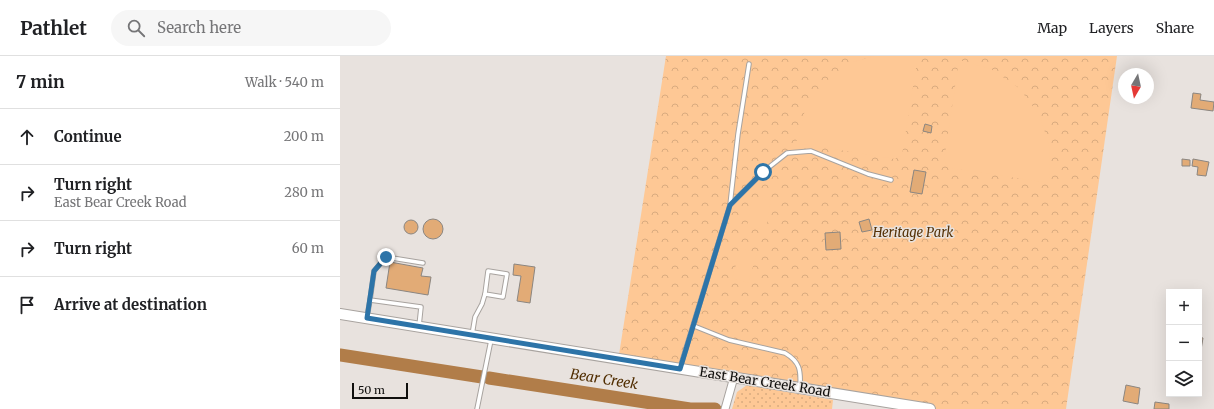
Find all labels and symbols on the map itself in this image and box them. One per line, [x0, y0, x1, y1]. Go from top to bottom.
north arrow [1118, 68, 1154, 104]
route start [754, 163, 772, 181]
park label: Heritage Park [872, 224, 953, 241]
route end [377, 248, 395, 266]
street label: East Bear Creek Road [698, 363, 832, 401]
water label: Bear Creek [569, 365, 639, 393]
scale bar [352, 381, 408, 400]

